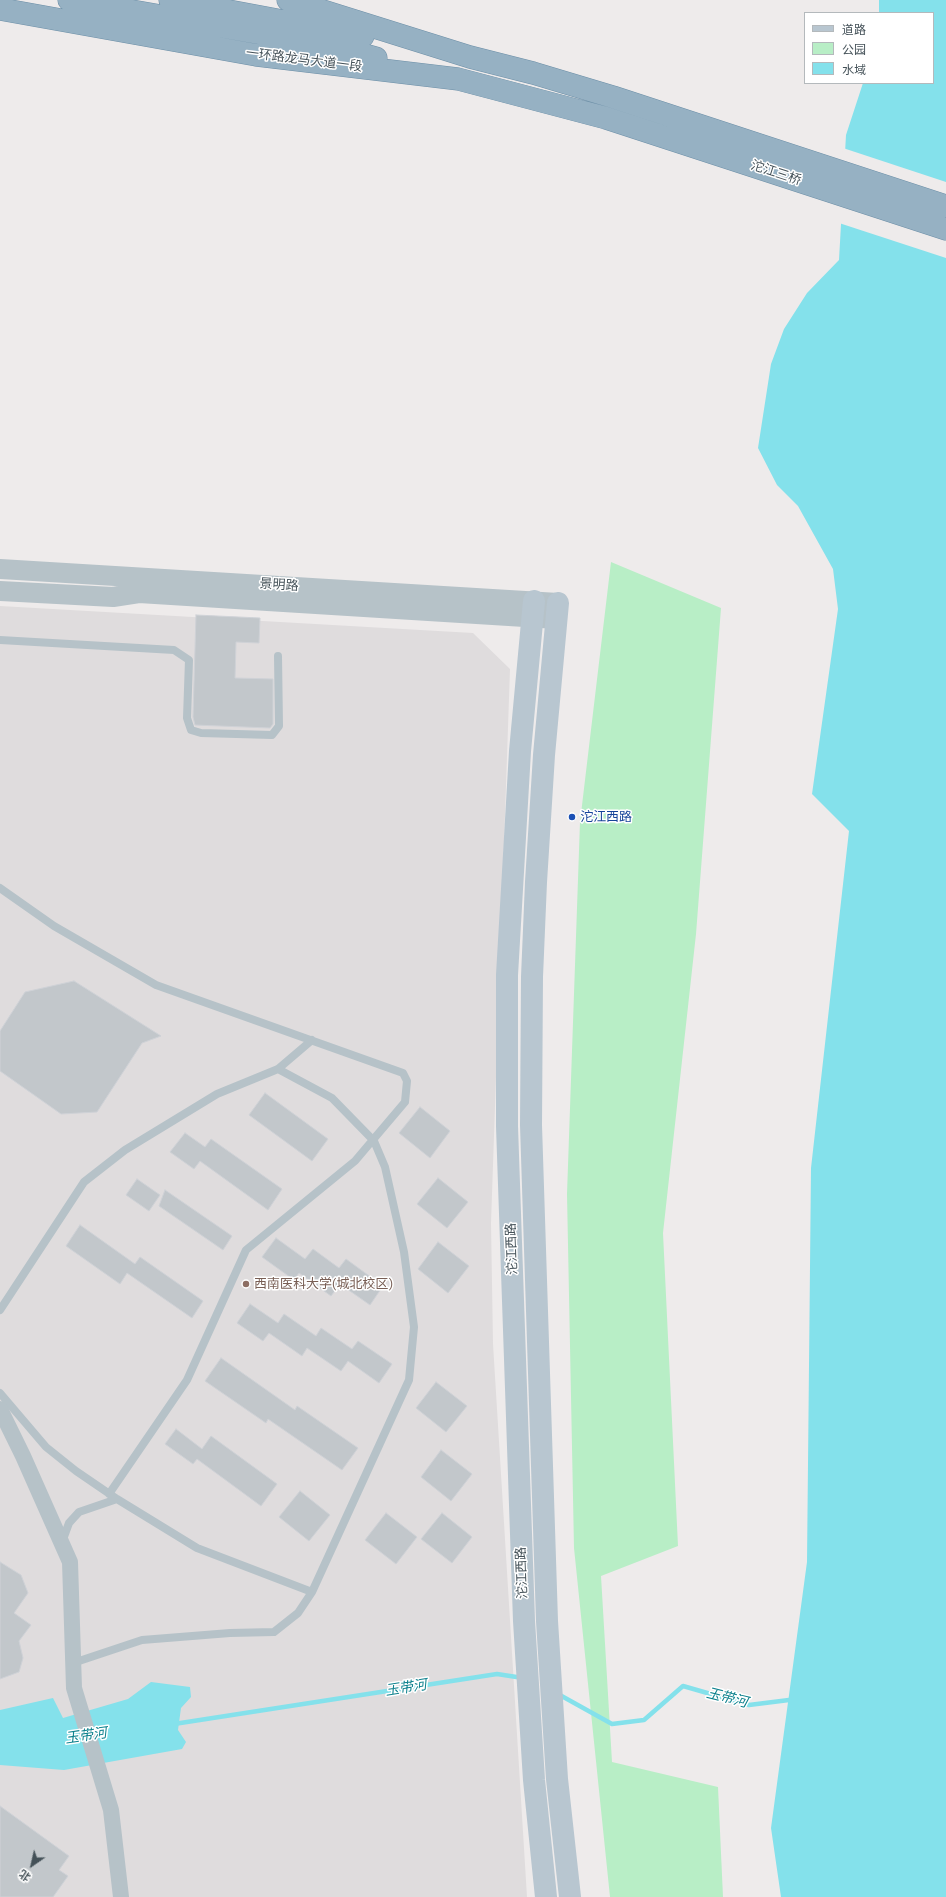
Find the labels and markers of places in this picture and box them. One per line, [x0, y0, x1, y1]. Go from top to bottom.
place label: 沱江西路 [580, 809, 632, 825]
marker: 沱江西路 [567, 812, 577, 822]
place label: 西南医科大学(城北校区) [254, 1276, 393, 1292]
marker: 西南医科大学(城北校区) [241, 1279, 251, 1289]

